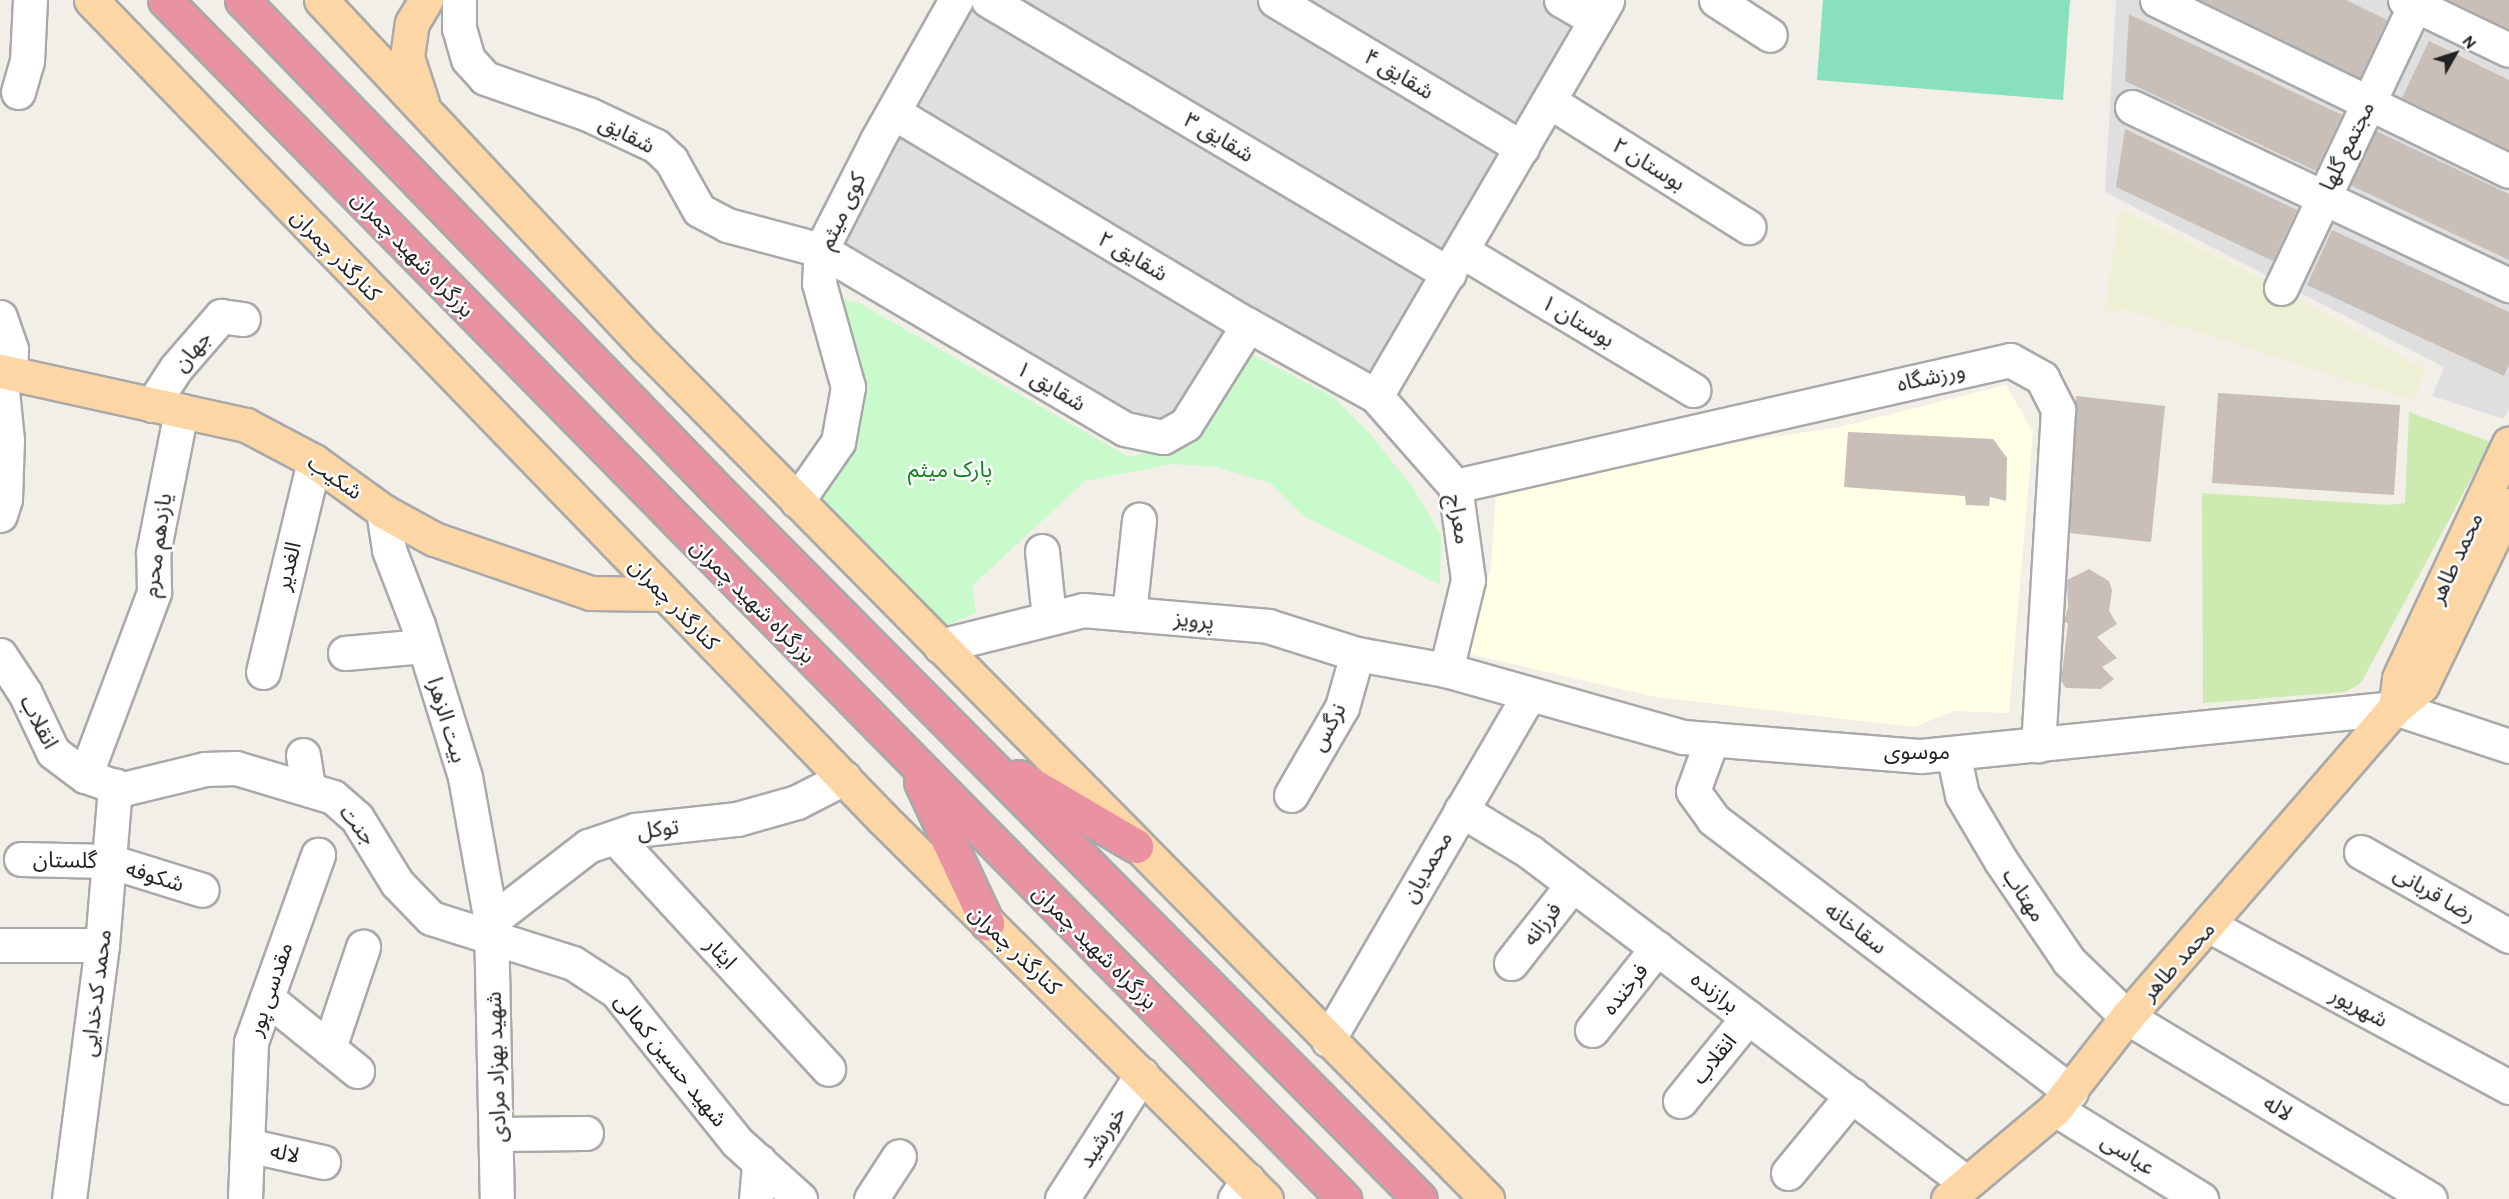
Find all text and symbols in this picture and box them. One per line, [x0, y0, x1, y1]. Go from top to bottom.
north arrow [2425, 24, 2485, 84]
text: N [2458, 32, 2480, 53]
street label: شقایق ۴ [1359, 43, 1439, 105]
street label: مجتمع گلها [2314, 97, 2380, 195]
street label: شقایق ۳ [1179, 106, 1259, 168]
street label: شقایق [595, 109, 659, 159]
street label: بوستان ۲ [1608, 131, 1690, 197]
street label: کوی میثم [813, 169, 871, 253]
street label: بزرگراه شهید چمران [346, 185, 480, 323]
street label: کنارگذر چمران [285, 203, 387, 307]
street label: شقایق ۲ [1093, 225, 1173, 287]
street label: بوستان ۱ [1537, 289, 1619, 353]
street label: جهان [167, 325, 217, 377]
street label: شقایق ۱ [1011, 355, 1091, 417]
street label: ورزشگاه [1894, 357, 1968, 397]
street label: شکیب [303, 449, 367, 505]
park label: پارک میثم [908, 457, 992, 483]
street label: یازدهم محرم [137, 491, 177, 599]
street label: معراج [1442, 492, 1476, 546]
street label: محمد طاهر [2423, 508, 2489, 608]
street label: بزرگراه شهید چمران [685, 533, 821, 669]
street label: الغدیر [269, 539, 307, 593]
street label: کنارگذر چمران [623, 552, 725, 656]
street label: پرویز [1173, 605, 1215, 635]
street label: بیت الزهرا [422, 674, 472, 766]
street label: انقلاب [14, 691, 64, 753]
street label: نرگس [1304, 698, 1352, 756]
street label: موسوی [1884, 739, 1950, 765]
street label: جنت [334, 799, 382, 851]
street label: توکل [635, 813, 681, 845]
street label: محمدیان [1396, 827, 1458, 907]
street label: گلستان [33, 846, 97, 874]
street label: شکوفه [123, 855, 187, 897]
street label: رضا قربانی [2389, 860, 2481, 928]
street label: مهتاب [1997, 863, 2051, 927]
street label: بزرگراه شهید چمران [1027, 879, 1163, 1015]
street label: سقاخانه [1820, 896, 1892, 960]
street label: فرزانه [1517, 897, 1567, 951]
street label: کنارگذر چمران [963, 899, 1067, 1001]
street label: محمد طاهر [2136, 916, 2220, 1006]
street label: محمد کدخدایی [75, 928, 117, 1058]
street label: ایثار [700, 931, 742, 975]
street label: مقدسی پور [242, 939, 298, 1039]
street label: فرخنده [1596, 958, 1654, 1020]
street label: برازنده [1686, 965, 1744, 1019]
street label: شهریور [2326, 981, 2392, 1033]
street label: شهید حسین کمالی [609, 988, 733, 1132]
street label: شهید بهزاد مرادی [480, 991, 512, 1143]
street label: انقلاب [1686, 1029, 1742, 1089]
street label: لاله [2259, 1089, 2297, 1127]
street label: خورشید [1072, 1101, 1132, 1173]
street label: عباسی [2096, 1127, 2160, 1181]
street label: لاله [268, 1137, 302, 1169]

